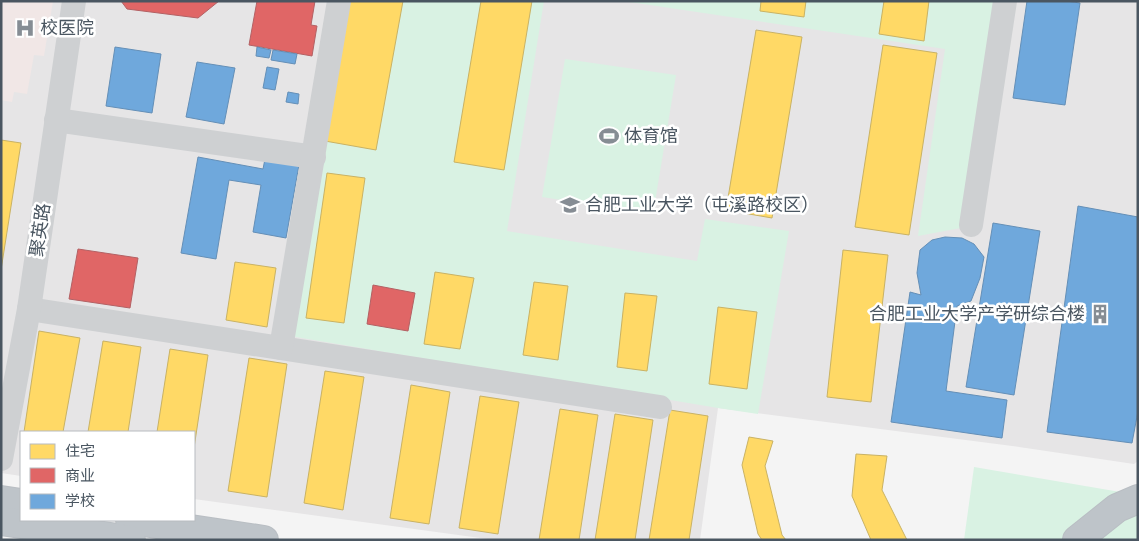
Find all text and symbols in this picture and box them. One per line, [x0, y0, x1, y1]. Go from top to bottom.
hospital icon: 校医院 [14, 17, 36, 39]
place label: 校医院 [40, 17, 94, 39]
sports icon: 体育馆 [598, 125, 620, 147]
place label: 体育馆 [624, 125, 678, 147]
school or university icon: 合肥工业大学（屯溪路校区） [559, 194, 581, 216]
place label: 合肥工业大学（屯溪路校区） [585, 194, 819, 216]
street label: 聚英路 [25, 202, 55, 258]
place label: 合肥工业大学产学研综合楼 [869, 303, 1085, 325]
building icon: 合肥工业大学产学研综合楼 [1089, 303, 1111, 325]
legend [20, 431, 195, 521]
text: 住宅 [65, 442, 95, 460]
text: 商业 [65, 467, 95, 485]
text: 学校 [65, 492, 95, 510]

